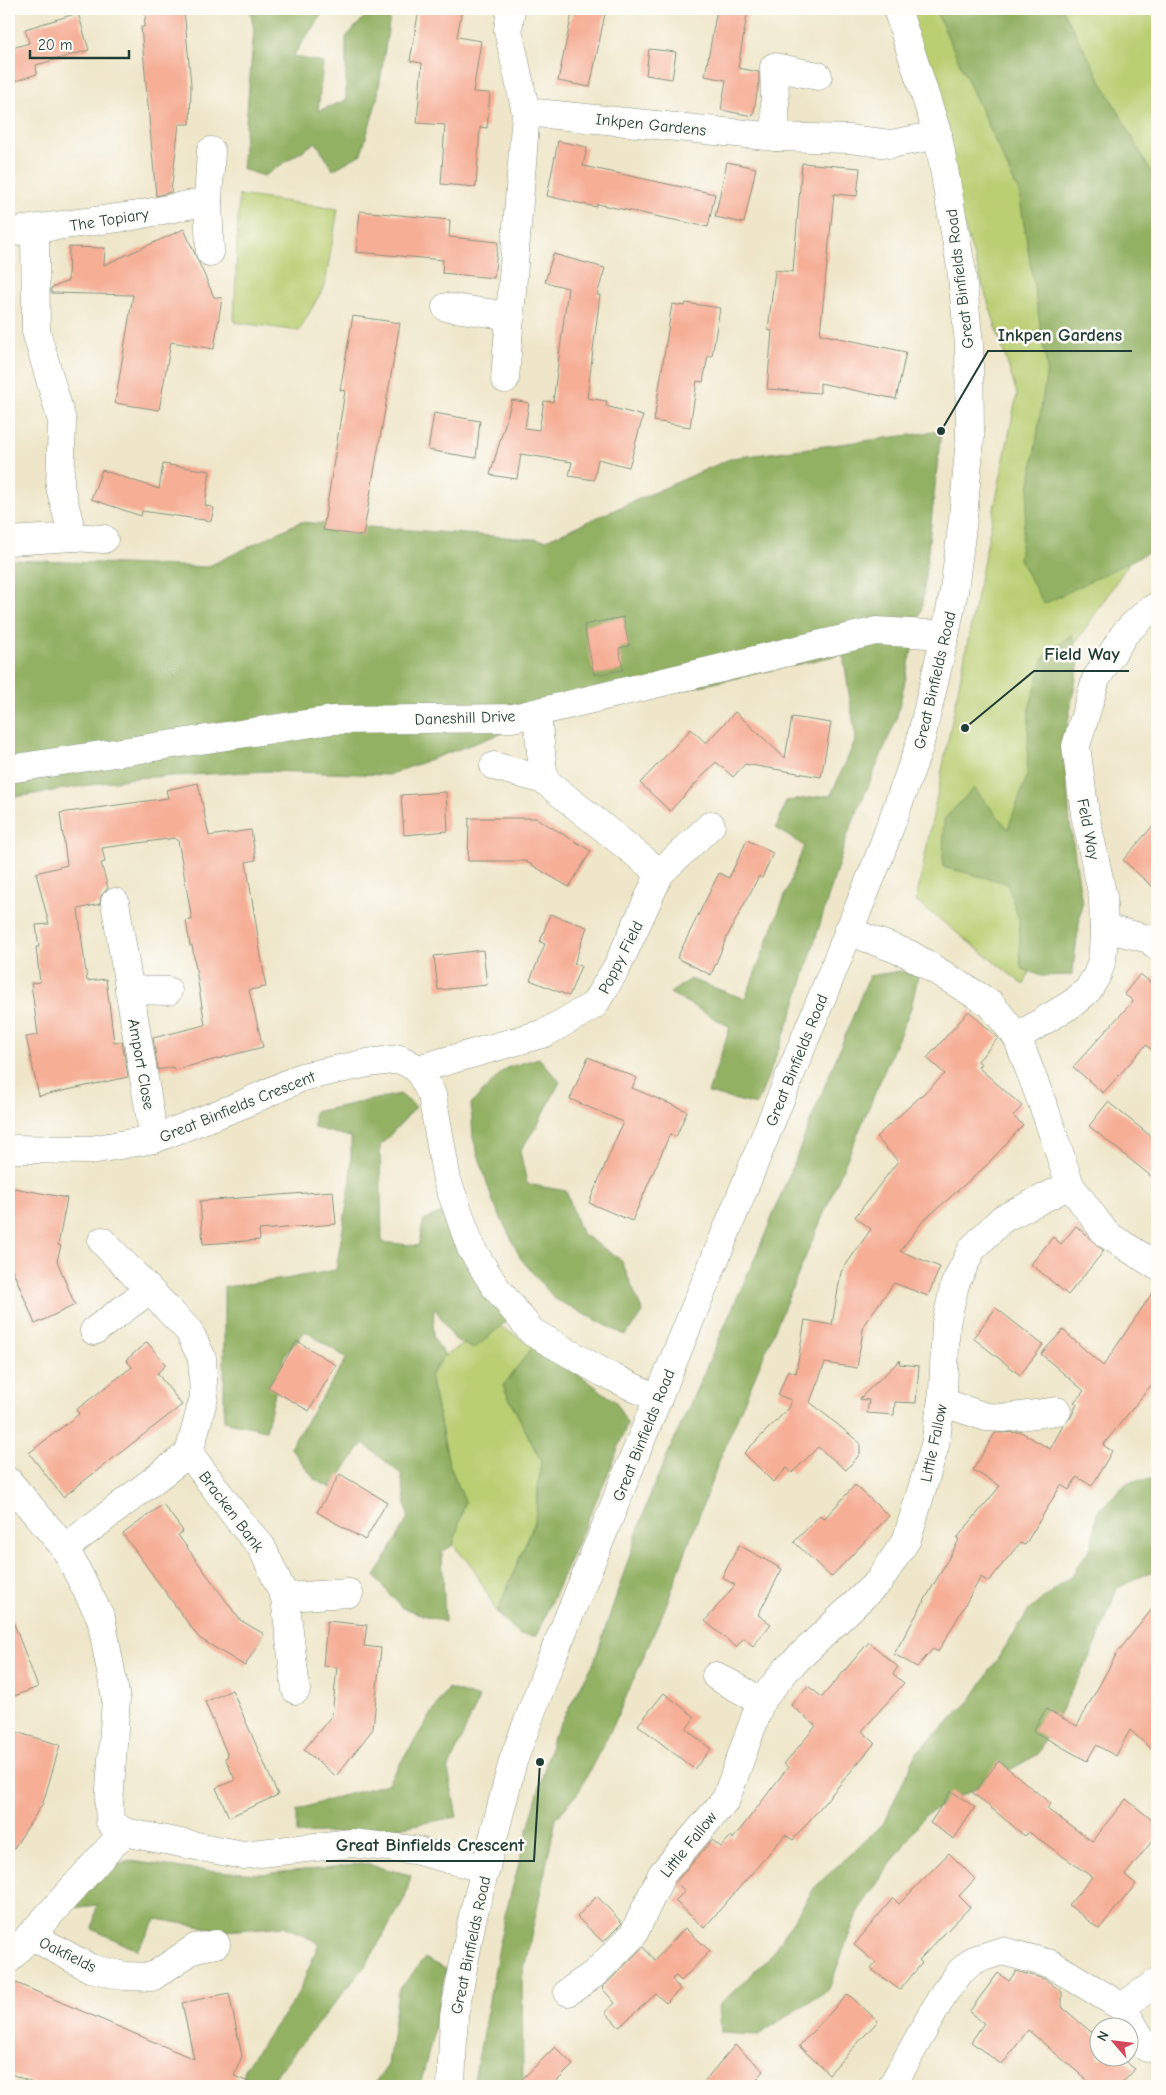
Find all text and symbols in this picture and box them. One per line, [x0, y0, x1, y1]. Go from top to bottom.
scale bar [30, 28, 129, 60]
text: 20 m [38, 36, 72, 54]
street label: Inkpen Gardens [595, 110, 707, 140]
street label: The Topiary [68, 205, 151, 235]
street label: Great Binfields Road [942, 208, 978, 350]
callout: Inkpen Gardens [988, 318, 1132, 351]
text: Inkpen Gardens [998, 325, 1123, 346]
street label: Great Binfields Road [910, 610, 960, 751]
callout: Field Way [1034, 638, 1129, 671]
text: Field Way [1044, 644, 1120, 665]
street label: Daneshill Drive [414, 707, 516, 729]
street label: Feld Way [1073, 797, 1103, 862]
street label: Poppy Field [595, 918, 647, 997]
street label: Great Binfields Road [762, 992, 832, 1129]
street label: Amport Close [124, 1017, 158, 1111]
street label: Great Binfields Crescent [157, 1067, 318, 1146]
street label: Great Binfields Road [609, 1367, 679, 1504]
street label: Little Fallow [917, 1402, 951, 1484]
street label: Bracken Bank [195, 1468, 268, 1556]
street label: Little Fallow [657, 1808, 721, 1881]
callout: Great Binfields Crescent [326, 1828, 534, 1861]
text: Great Binfields Crescent [336, 1835, 525, 1856]
street label: Great Binfields Road [448, 1874, 494, 2016]
street label: Oakfields [36, 1933, 99, 1977]
north arrow [1088, 2018, 1138, 2068]
text: N [1093, 2028, 1113, 2044]

